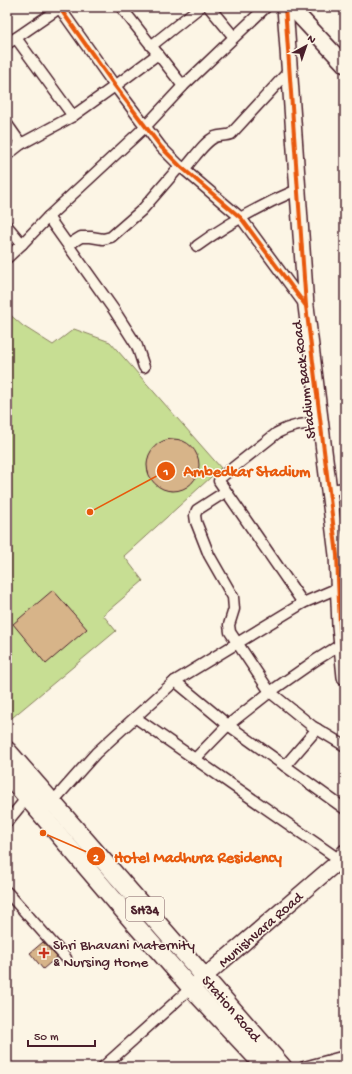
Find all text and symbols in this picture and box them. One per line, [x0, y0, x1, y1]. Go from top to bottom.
north arrow [286, 26, 326, 66]
text: N [305, 33, 318, 47]
street label: Stadium Back Road [289, 319, 321, 440]
callout: Ambedkar Stadium [156, 457, 319, 485]
text: Ambedkar Stadium [183, 464, 311, 483]
text: 1 [163, 466, 169, 480]
callout: Hotel Madhura Residency [86, 842, 290, 870]
text: Hotel Madhura Residency [114, 850, 282, 869]
text: 2 [93, 852, 99, 866]
street label: Munishvara Road [215, 888, 308, 972]
road number: SH34 [126, 897, 164, 921]
place label: Shri Bhavani Maternity & Nursing Home [53, 937, 195, 972]
marker: Shri Bhavani Maternity & Nursing Home [38, 947, 50, 959]
street label: Station Road [197, 972, 265, 1047]
scale bar [28, 1022, 95, 1048]
text: 50 m [34, 1031, 59, 1045]

